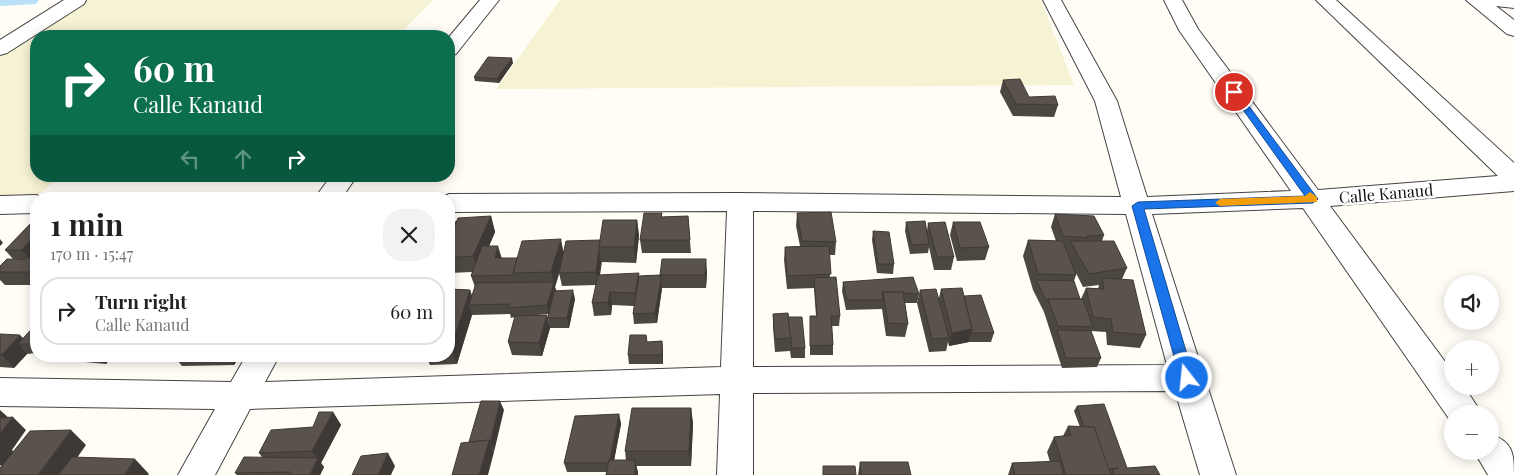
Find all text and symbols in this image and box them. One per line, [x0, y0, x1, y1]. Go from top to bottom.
text: 60 m [133, 44, 215, 91]
icon: right [50, 50, 115, 115]
pin [1213, 71, 1255, 113]
icon: arrive [1220, 78, 1248, 106]
text: Calle Kanaud [133, 89, 263, 119]
icon: left [176, 145, 204, 173]
icon: ahead [229, 145, 257, 173]
icon: right [282, 145, 310, 173]
street label: Calle Kanaud [1338, 178, 1434, 208]
text: 1 min [50, 204, 124, 244]
button: close [383, 209, 435, 261]
text: 170 m · 15:47 [50, 243, 133, 264]
map controls [1444, 275, 1499, 460]
button: sound [1444, 275, 1499, 330]
text: Turn right [95, 288, 187, 314]
icon: right [52, 297, 80, 325]
text: 60 m [390, 298, 433, 324]
text: Calle Kanaud [95, 314, 190, 335]
button: + [1444, 340, 1499, 395]
position arrow [1160, 351, 1212, 403]
button: − [1444, 405, 1499, 460]

